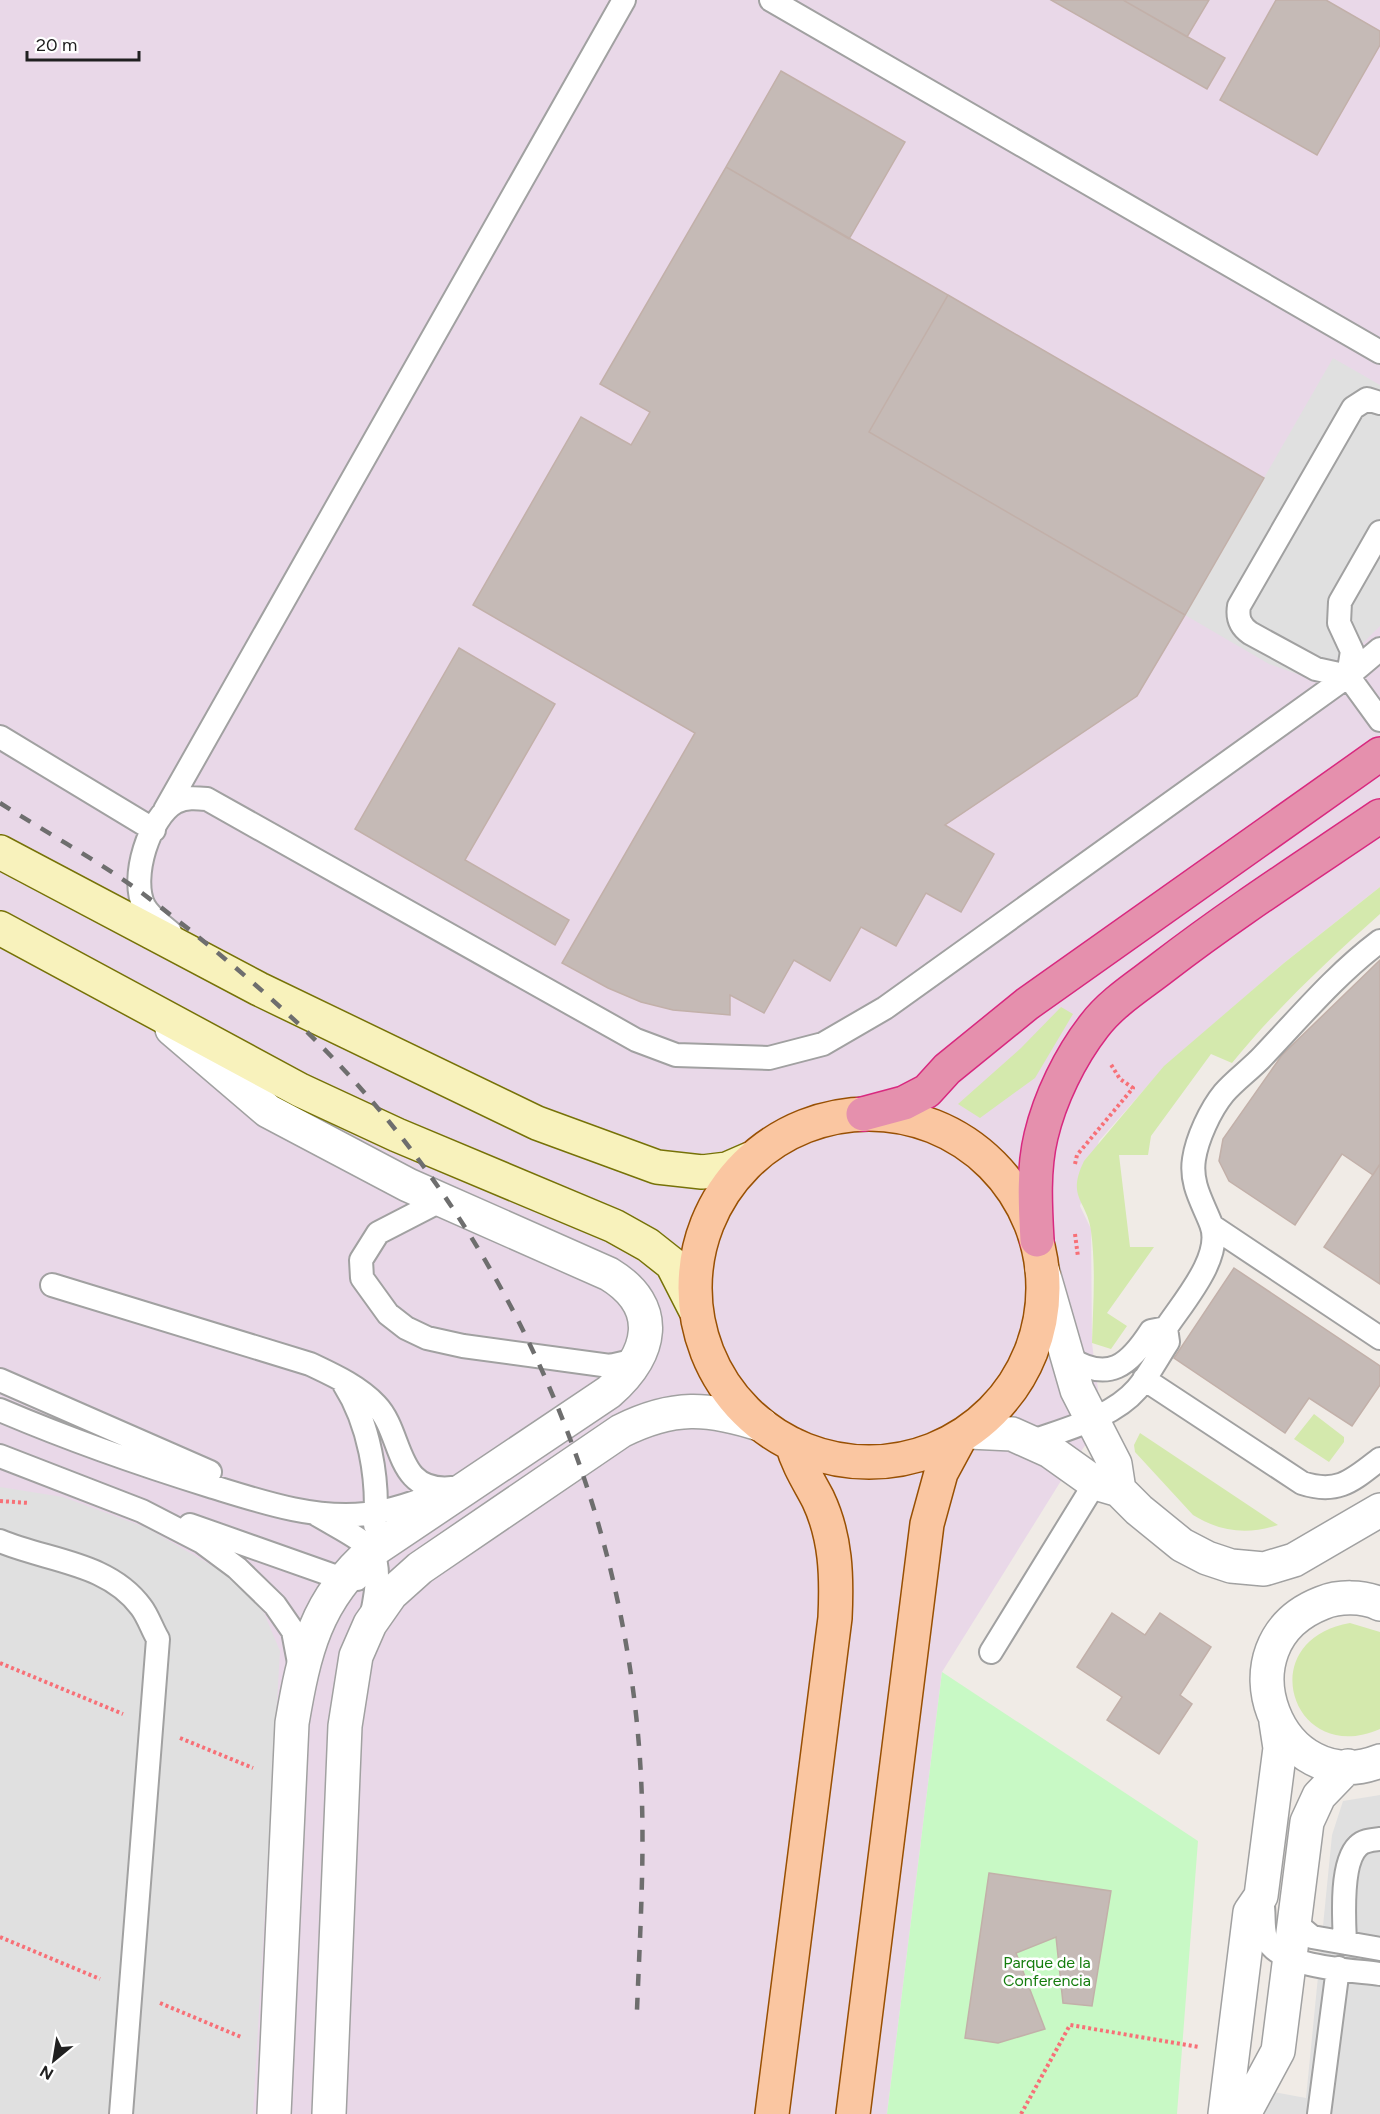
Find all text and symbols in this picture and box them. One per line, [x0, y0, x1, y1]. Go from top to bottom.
scale bar [27, 24, 140, 62]
text: 20 m [36, 34, 77, 56]
park label: Parque de la Conferencia [1003, 1953, 1091, 1990]
north arrow [24, 2030, 84, 2090]
text: N [37, 2061, 57, 2084]

